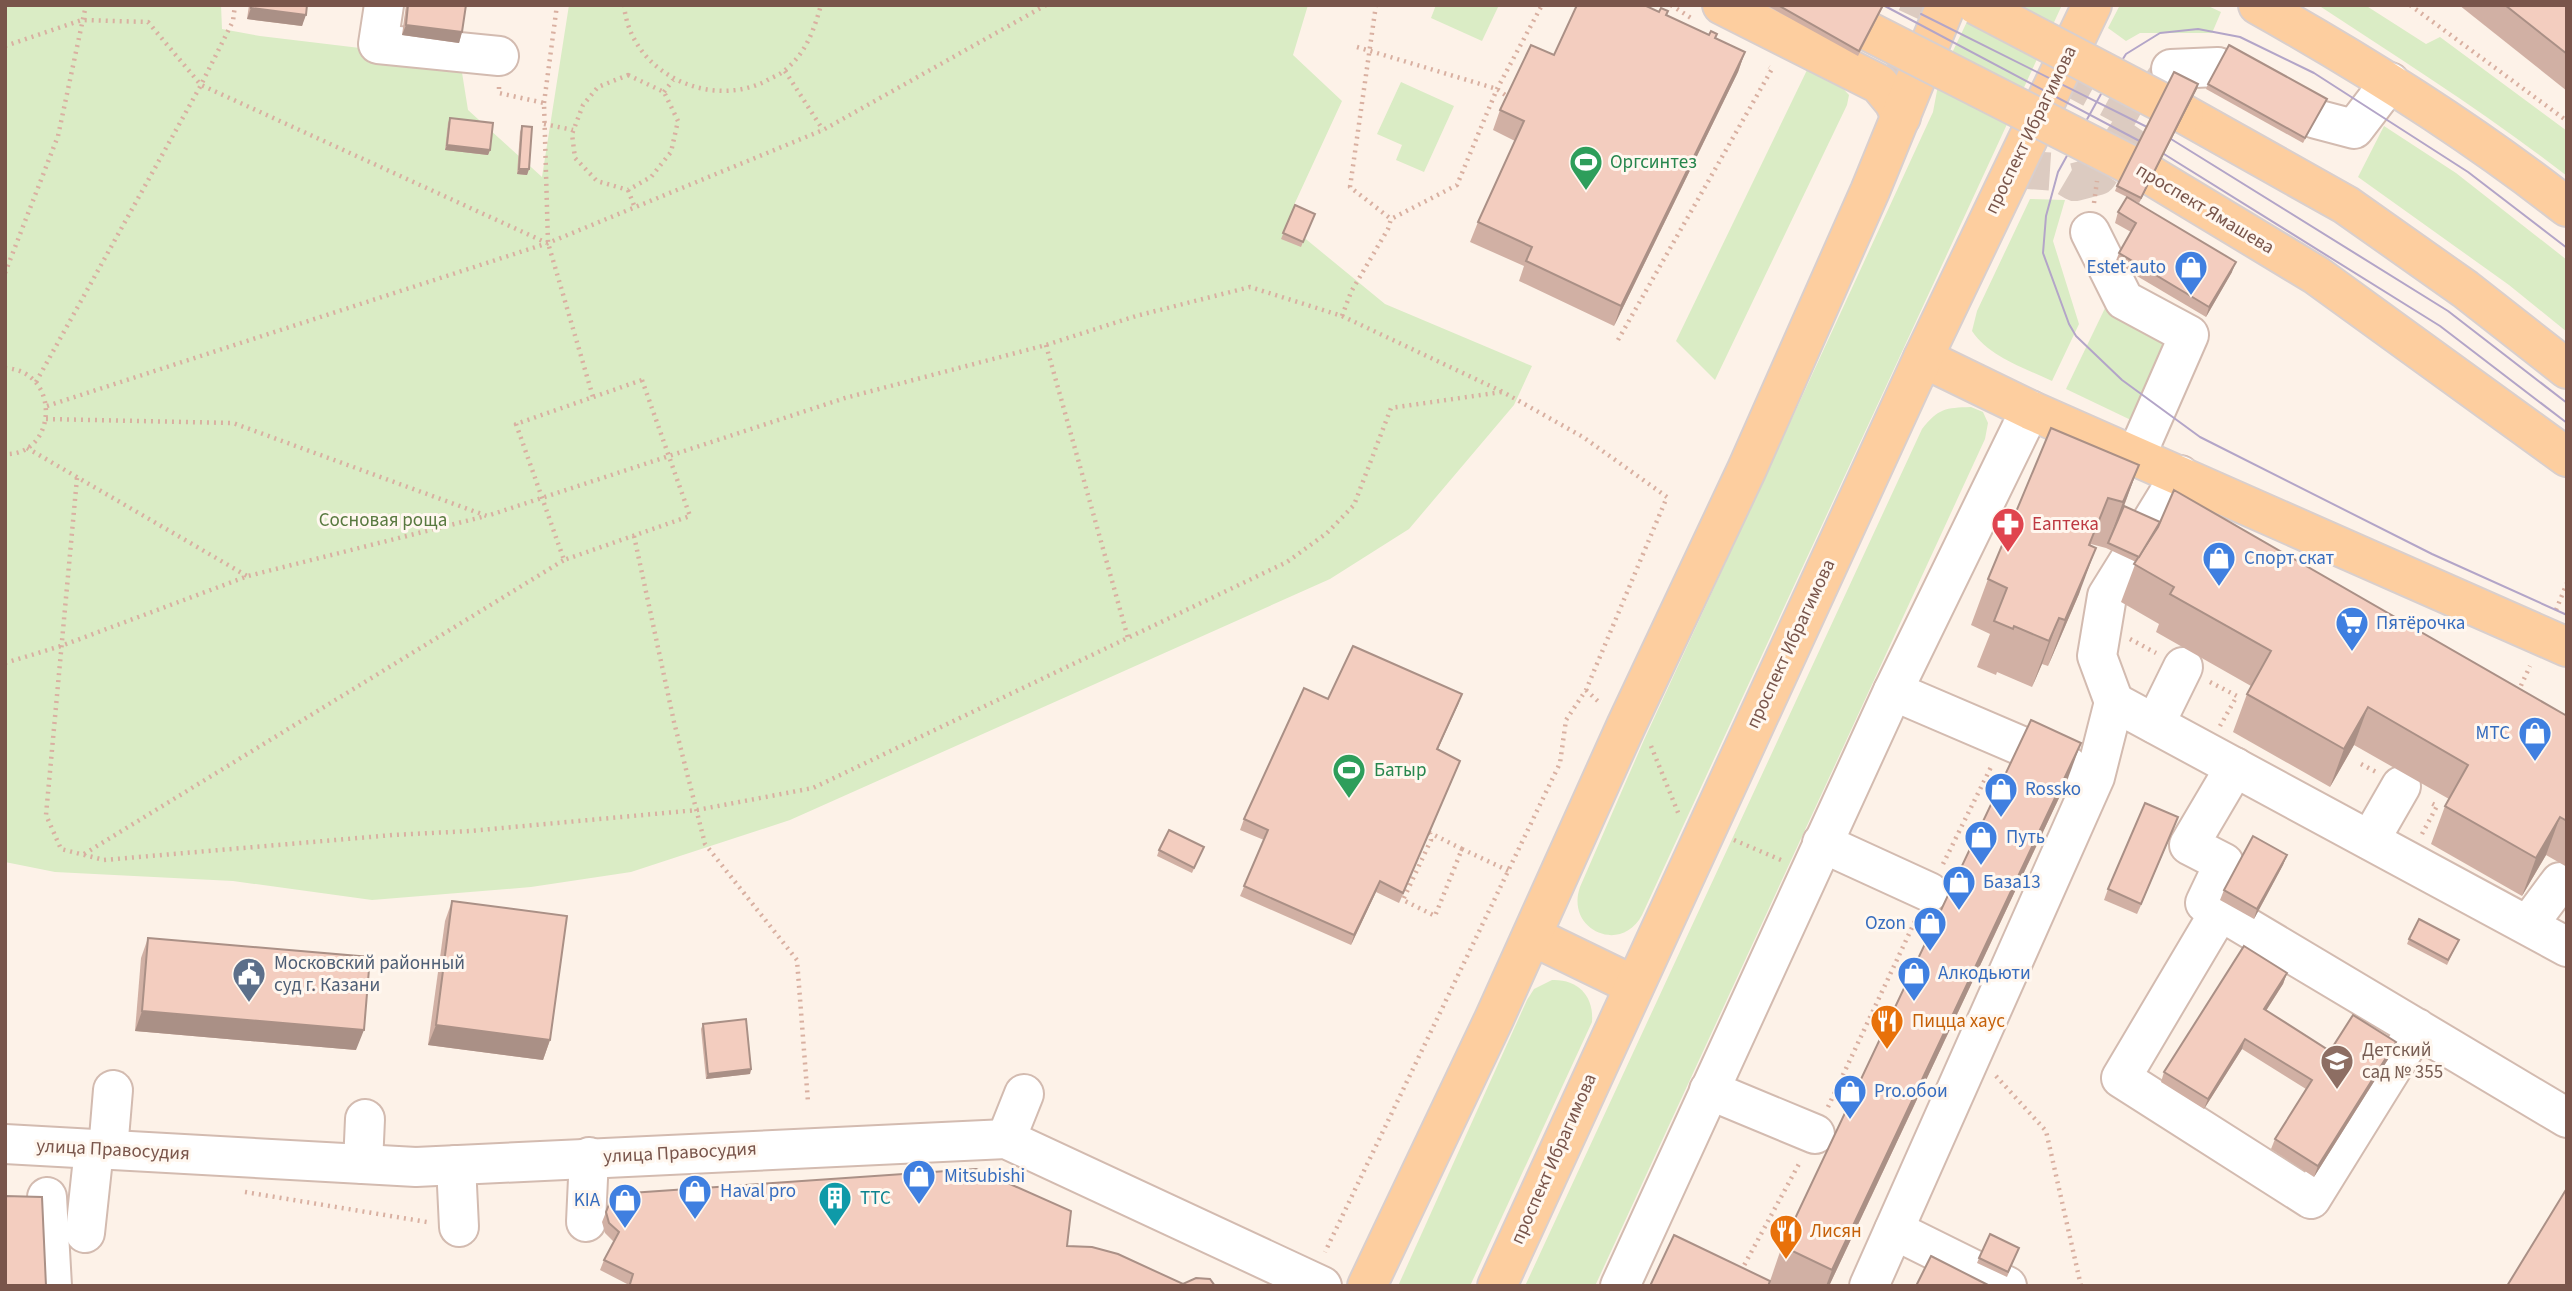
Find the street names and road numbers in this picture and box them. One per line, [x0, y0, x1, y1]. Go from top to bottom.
street label: проспект Ибрагимова [1978, 41, 2084, 219]
street label: проспект Ямашева [2131, 157, 2279, 261]
street label: проспект Ибрагимова [1740, 555, 1842, 733]
street label: проспект Ибрагимова [1504, 1069, 1604, 1249]
street label: улица Правосудия [35, 1132, 191, 1168]
street label: улица Правосудия [602, 1135, 758, 1171]

